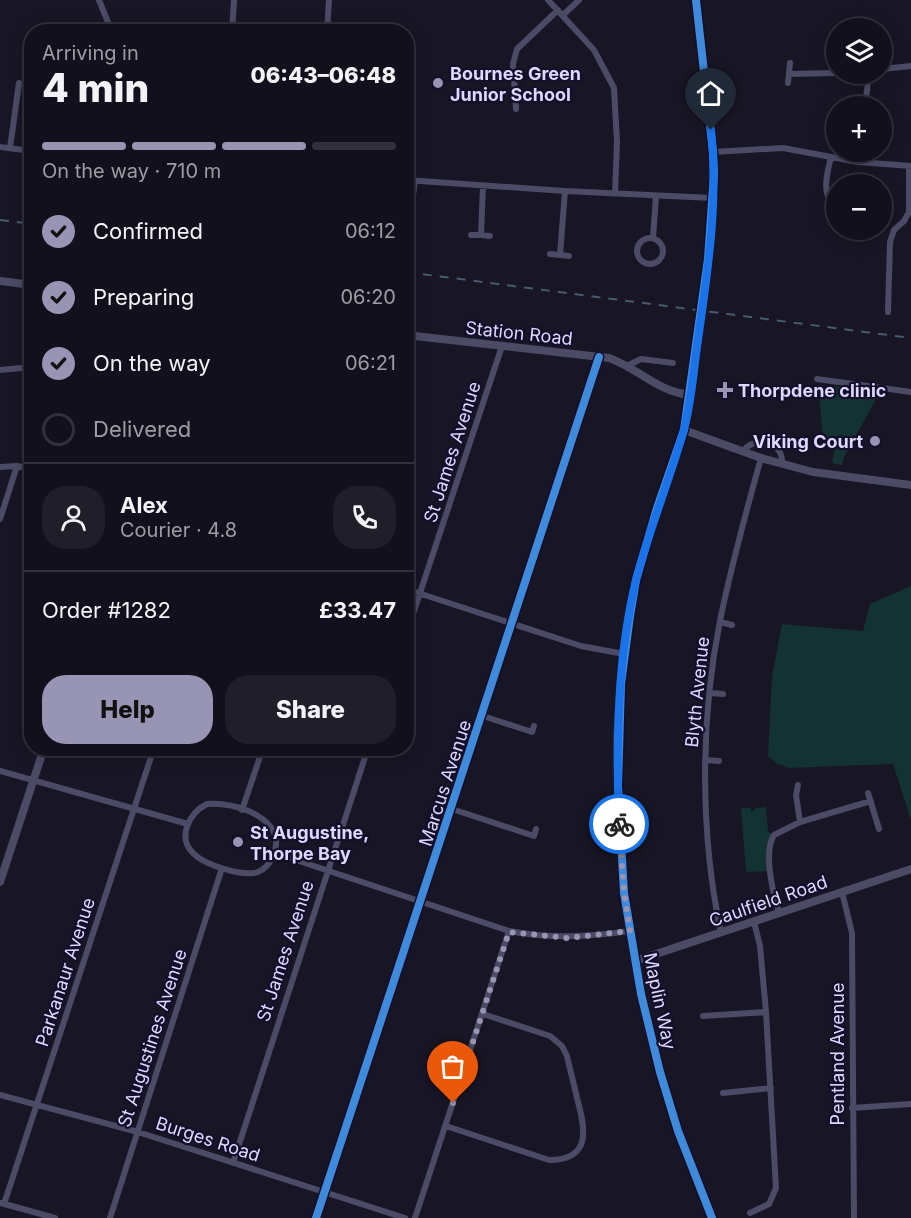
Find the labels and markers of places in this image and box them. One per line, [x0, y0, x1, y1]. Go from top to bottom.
place label: Bournes Green Junior School [450, 63, 581, 105]
pin [685, 68, 736, 130]
marker: Bournes Green Junior School [431, 76, 445, 90]
place label: Thorpdene clinic [738, 380, 886, 401]
marker: Thorpdene clinic [716, 381, 734, 399]
place label: Viking Court [753, 431, 863, 452]
marker: Viking Court [868, 434, 882, 448]
place label: St Augustine, Thorpe Bay [250, 822, 369, 864]
marker: St Augustine, Thorpe Bay [231, 835, 245, 849]
pin [427, 1041, 478, 1103]

